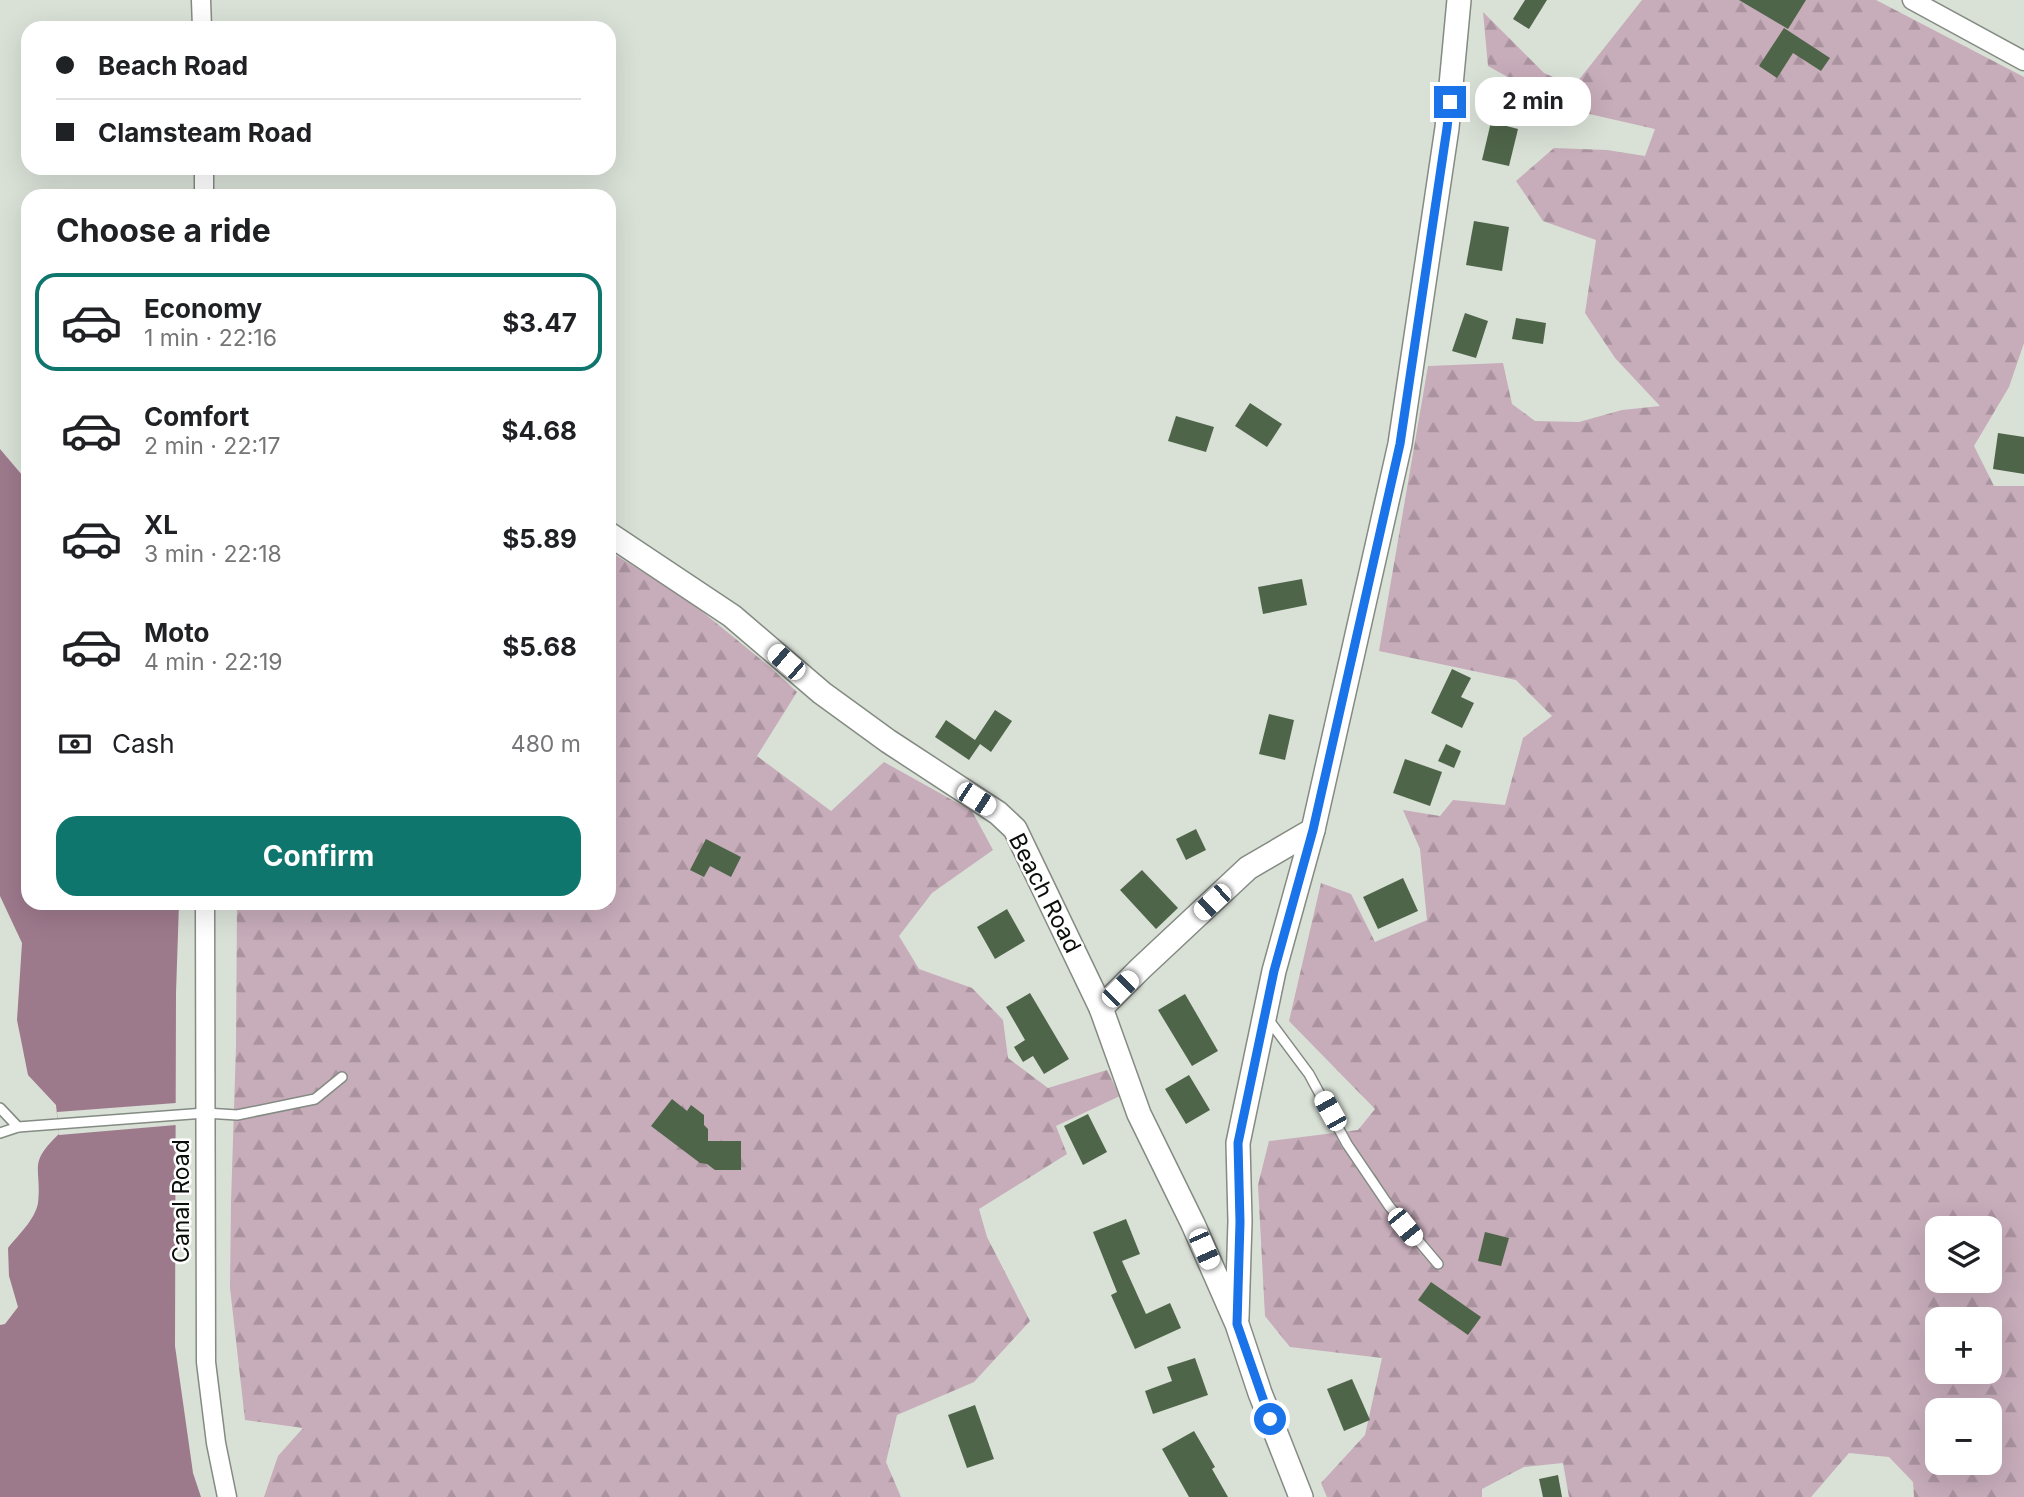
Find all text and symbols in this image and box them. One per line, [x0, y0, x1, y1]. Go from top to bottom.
text: Beach Road [98, 50, 248, 81]
callout: 2 min [1474, 78, 1590, 126]
route end [1434, 86, 1466, 118]
text: 2 min [1502, 87, 1564, 115]
text: Clamsteam Road [98, 117, 312, 148]
text: Choose a ride [56, 211, 271, 250]
icon: car [60, 291, 123, 354]
text: Economy [144, 293, 262, 324]
text: $3.47 [502, 307, 577, 338]
text: 1 min · 22:16 [144, 324, 277, 352]
icon: car [60, 399, 123, 462]
text: Comfort [144, 401, 249, 432]
text: $4.68 [502, 415, 577, 446]
text: 2 min · 22:17 [144, 432, 280, 460]
icon: car [60, 507, 123, 570]
text: XL [144, 509, 178, 540]
text: $5.89 [502, 523, 577, 554]
text: 3 min · 22:18 [144, 540, 282, 568]
icon: car [60, 615, 123, 678]
text: Moto [144, 617, 209, 648]
text: $5.68 [502, 631, 577, 662]
car [764, 640, 809, 684]
text: 4 min · 22:19 [144, 648, 283, 676]
icon: cash [56, 725, 94, 763]
text: Cash [112, 728, 175, 759]
text: 480 m [511, 730, 581, 758]
car [953, 779, 1000, 819]
button: Confirm [56, 816, 581, 896]
street label: Beach Road [1003, 829, 1087, 957]
car [1190, 880, 1235, 924]
car [1098, 967, 1143, 1011]
car [1311, 1088, 1350, 1134]
street label: Canal Road [167, 1139, 195, 1263]
car [1384, 1204, 1427, 1250]
map controls [1925, 1216, 2002, 1475]
button: layers [1925, 1216, 2002, 1293]
car [1186, 1226, 1223, 1272]
button: + [1925, 1307, 2002, 1384]
button: − [1925, 1398, 2002, 1475]
route start [1254, 1403, 1286, 1435]

